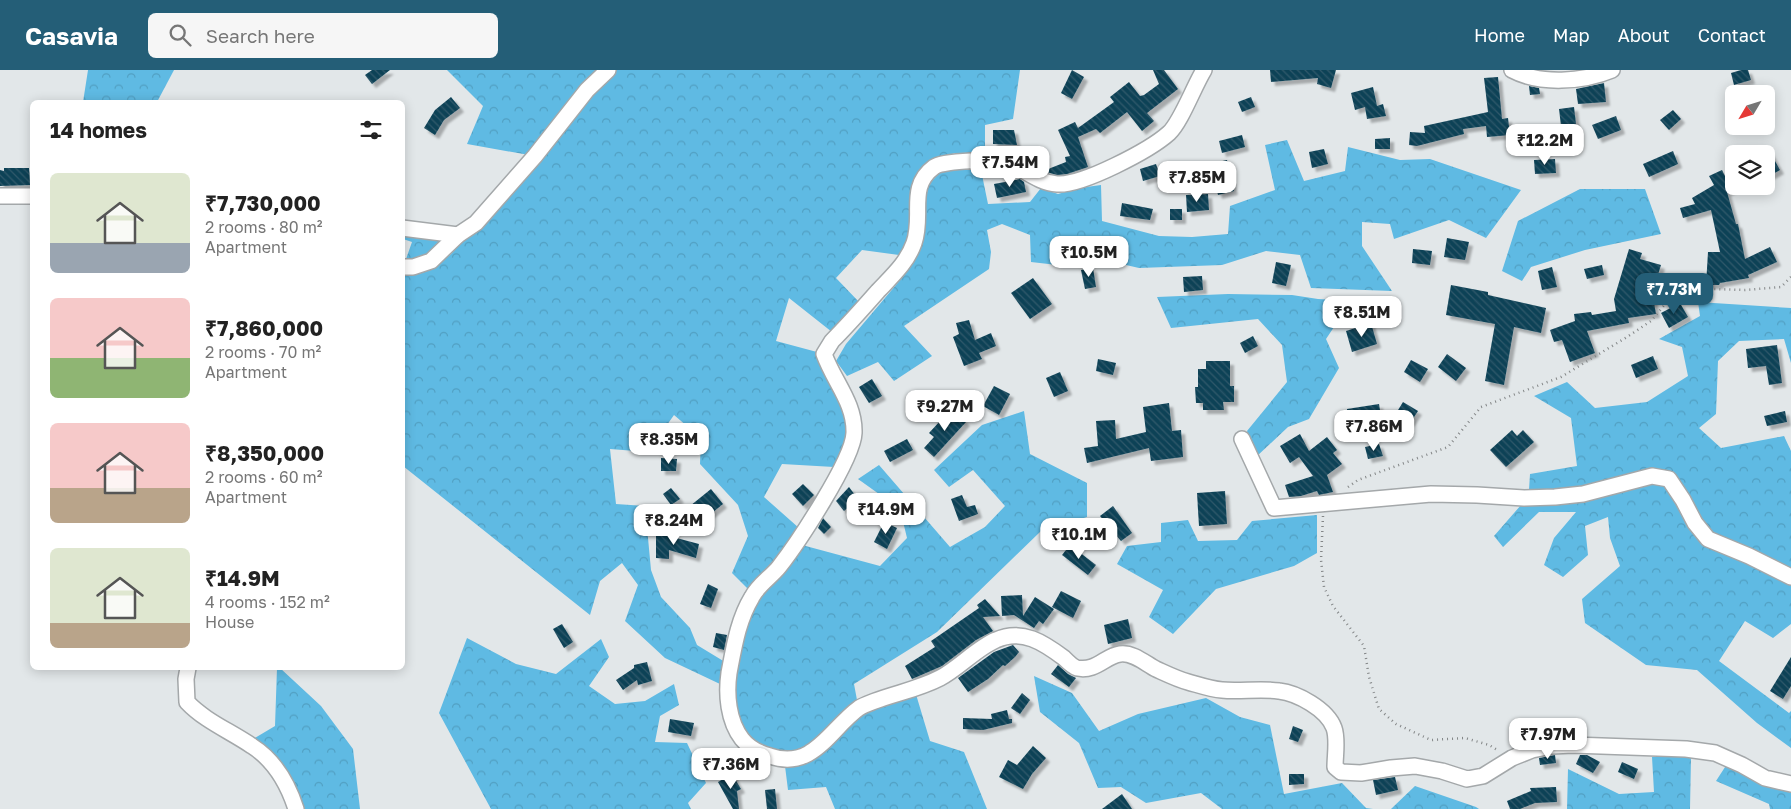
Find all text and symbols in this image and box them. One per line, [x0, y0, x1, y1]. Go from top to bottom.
search box [148, 13, 498, 58]
text: Casavia [25, 21, 118, 50]
icon: search [166, 21, 194, 49]
text: Search here [206, 24, 315, 47]
text: Home [1474, 24, 1525, 46]
text: Map [1553, 24, 1590, 46]
text: About [1618, 24, 1670, 46]
text: Contact [1698, 24, 1766, 46]
north arrow [1725, 85, 1775, 135]
map controls [1725, 85, 1775, 195]
icon: filters [357, 116, 385, 144]
text: 14 homes [50, 117, 147, 143]
pin: ₹12.2M [1504, 124, 1586, 166]
text: ₹12.2M [1517, 130, 1573, 150]
button: layers [1725, 145, 1775, 195]
pin: ₹7.54M [969, 146, 1051, 188]
text: ₹7.54M [982, 152, 1039, 172]
pin: ₹7.85M [1156, 160, 1238, 203]
text: ₹7.85M [1168, 167, 1226, 187]
text: ₹7,730,000 [205, 190, 321, 216]
icon: home [90, 193, 150, 253]
text: 2 rooms · 80 m² [205, 217, 323, 237]
pin: ₹10.5M [1048, 236, 1130, 278]
text: Apartment [205, 237, 287, 257]
text: ₹10.5M [1061, 242, 1117, 262]
pin: ₹7.73M [1633, 272, 1715, 315]
text: ₹7.73M [1646, 279, 1702, 299]
pin: ₹8.51M [1321, 296, 1403, 338]
text: ₹8.51M [1334, 302, 1390, 322]
text: ₹7,860,000 [205, 315, 323, 341]
icon: home [90, 318, 150, 378]
text: 2 rooms · 70 m² [205, 342, 321, 362]
text: Apartment [205, 362, 287, 382]
pin: ₹9.27M [904, 390, 986, 432]
text: ₹9.27M [916, 396, 974, 416]
pin: ₹7.86M [1333, 410, 1415, 452]
text: ₹7.86M [1345, 416, 1403, 436]
pin: ₹8.35M [628, 422, 710, 465]
text: ₹8.35M [640, 429, 698, 449]
text: ₹8,350,000 [205, 440, 324, 466]
icon: home [90, 443, 150, 503]
text: 2 rooms · 60 m² [205, 467, 323, 487]
text: Apartment [205, 487, 287, 507]
pin: ₹14.9M [845, 492, 927, 535]
text: ₹14.9M [858, 499, 914, 519]
pin: ₹8.24M [633, 504, 715, 546]
text: ₹8.24M [645, 510, 703, 530]
pin: ₹10.1M [1038, 518, 1120, 560]
text: ₹10.1M [1051, 524, 1107, 544]
text: ₹14.9M [205, 565, 280, 591]
icon: home [90, 568, 150, 628]
text: 4 rooms · 152 m² [205, 592, 330, 612]
text: House [205, 612, 254, 632]
pin: ₹7.97M [1507, 718, 1589, 760]
text: ₹7.97M [1520, 724, 1576, 744]
pin: ₹7.36M [690, 748, 772, 790]
text: ₹7.36M [702, 754, 760, 774]

